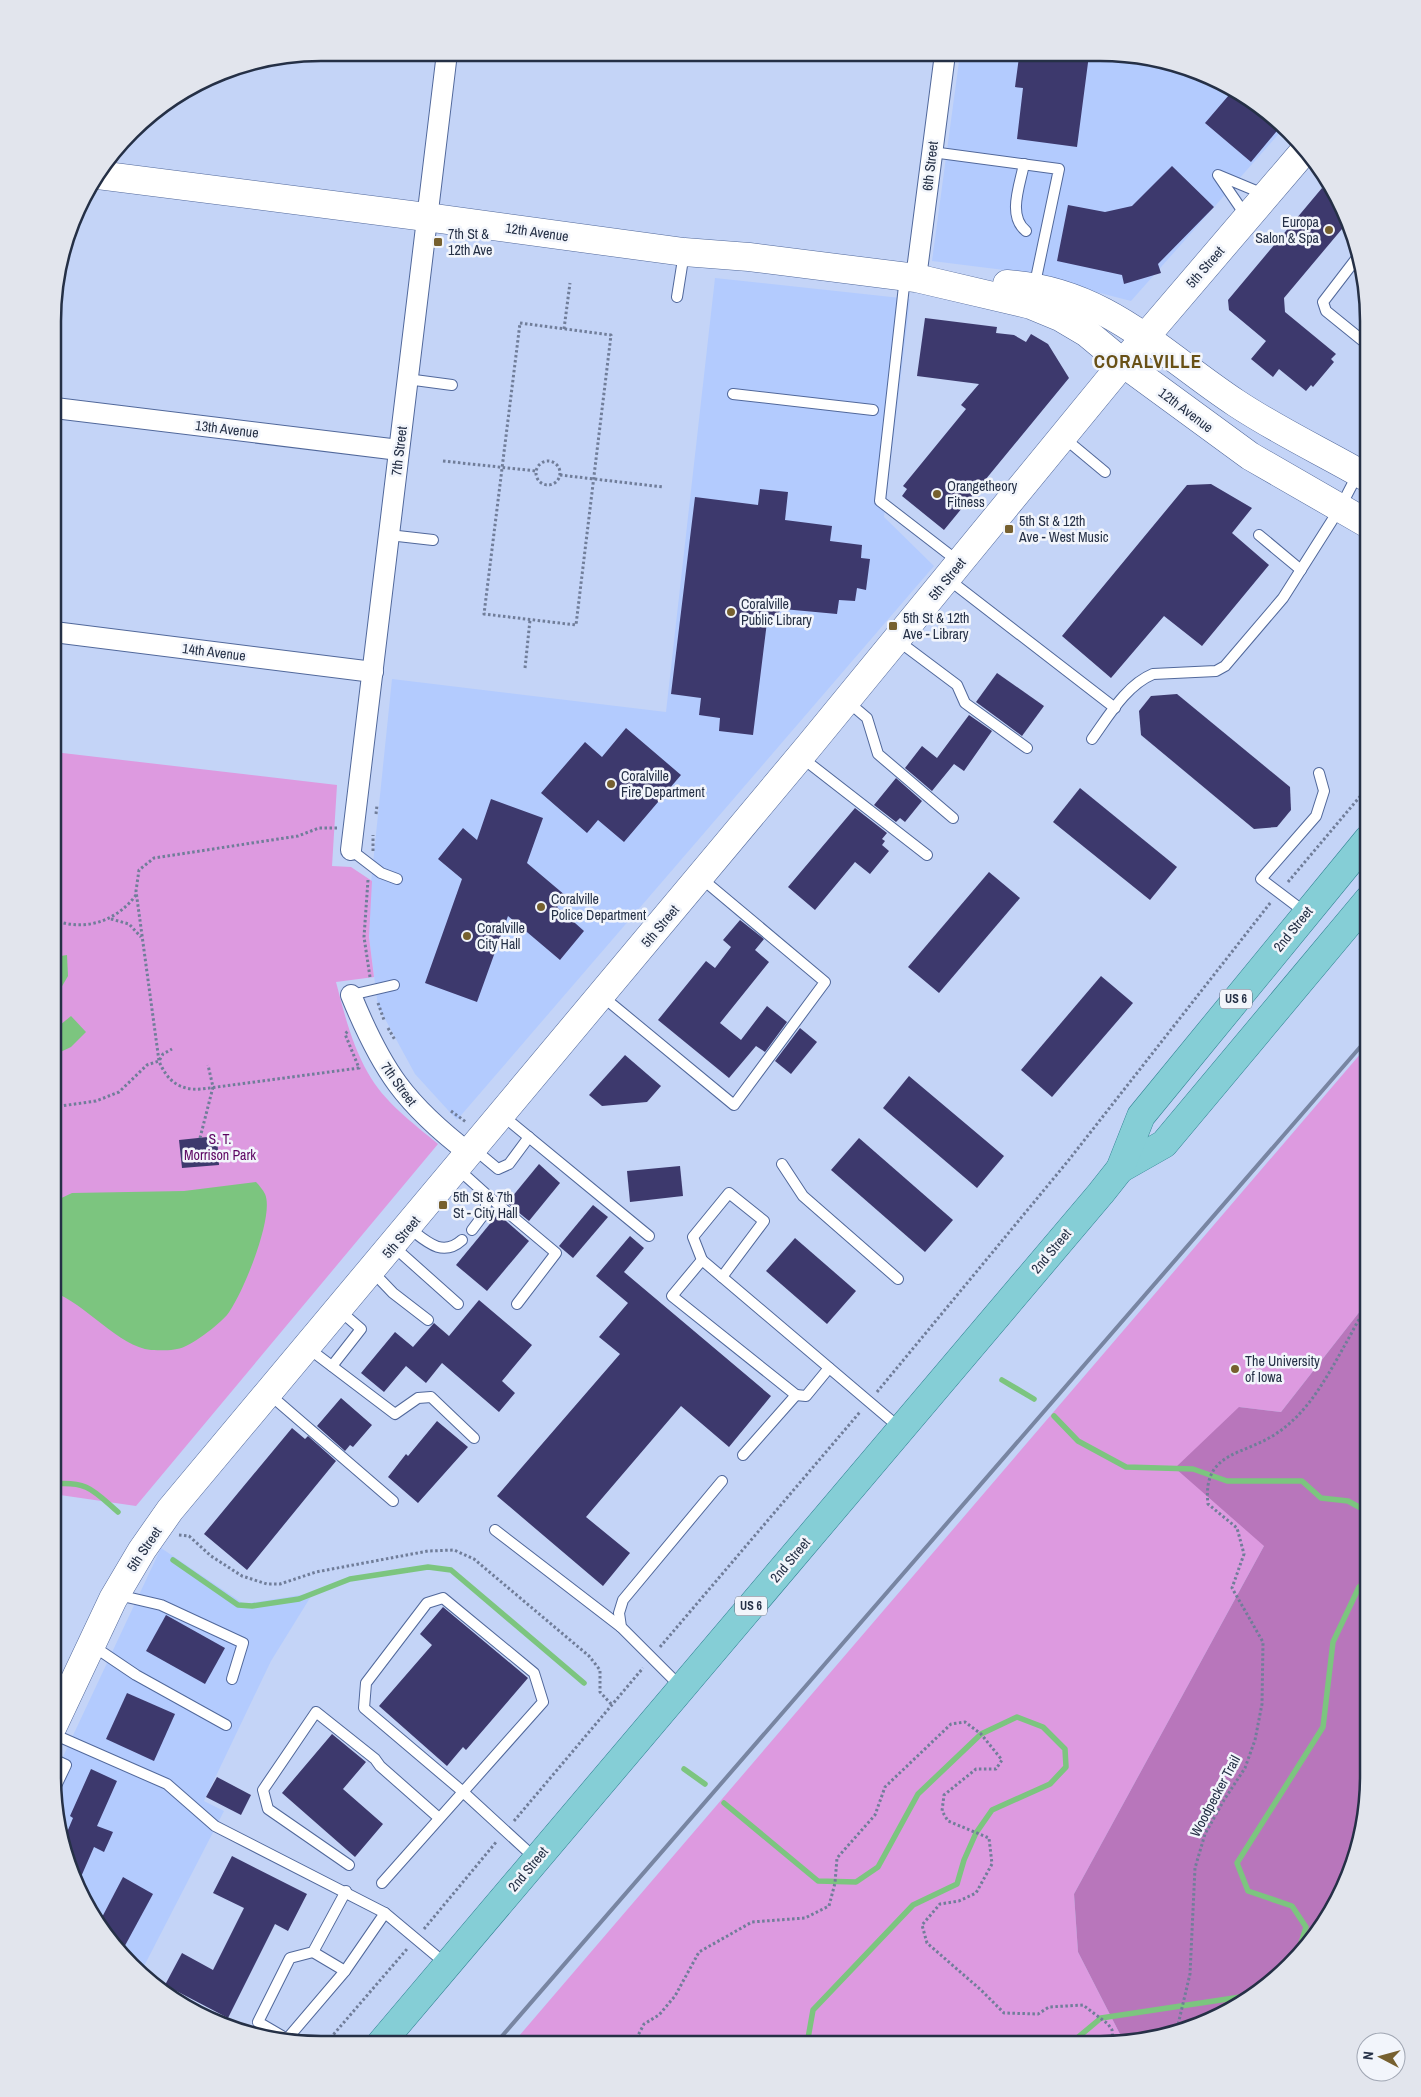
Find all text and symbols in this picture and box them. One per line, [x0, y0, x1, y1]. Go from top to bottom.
street label: 6th Street [918, 140, 942, 192]
place label: Europa Salon & Spa [1255, 213, 1320, 247]
street label: 12th Avenue [504, 219, 570, 245]
marker: Europa Salon & Spa [1323, 224, 1335, 236]
place label: 7th St & 12th Ave [448, 225, 493, 259]
marker: 7th St & 12th Ave [432, 236, 444, 248]
street label: 5th Street [1182, 242, 1228, 292]
district label: CORALVILLE [1094, 348, 1202, 374]
street label: 12th Avenue [1155, 384, 1217, 436]
street label: 13th Avenue [194, 416, 260, 442]
street label: 7th Street [387, 425, 411, 477]
place label: Orangetheory Fitness [947, 477, 1017, 511]
marker: Orangetheory Fitness [931, 488, 943, 500]
place label: 5th St & 12th Ave - West Music [1018, 512, 1109, 546]
marker: 5th St & 12th Ave - West Music [1003, 523, 1015, 535]
street label: 5th Street [924, 554, 970, 604]
place label: Coralville Public Library [741, 595, 812, 629]
marker: Coralville Public Library [725, 606, 737, 618]
place label: 5th St & 12th Ave - Library [902, 609, 969, 643]
marker: 5th St & 12th Ave - Library [887, 620, 899, 632]
street label: 14th Avenue [181, 639, 247, 665]
place label: Coralville Fire Department [621, 767, 705, 801]
marker: Coralville Fire Department [605, 778, 617, 790]
place label: Coralville Police Department [551, 890, 646, 924]
marker: Coralville Police Department [535, 901, 547, 913]
street label: 5th Street [637, 901, 683, 951]
street label: 2nd Street [1269, 903, 1317, 955]
place label: Coralville City Hall [477, 919, 525, 953]
marker: Coralville City Hall [461, 930, 473, 942]
road number: US 6 [1220, 990, 1252, 1009]
street label: 7th Street [377, 1059, 421, 1109]
park label: S. T. Morrison Park [184, 1130, 256, 1164]
place label: 5th St & 7th St - City Hall [453, 1188, 517, 1222]
marker: 5th St & 7th St - City Hall [437, 1199, 449, 1211]
street label: 5th Street [378, 1212, 424, 1262]
street label: 2nd Street [1027, 1225, 1075, 1277]
place label: The University of Iowa [1245, 1352, 1320, 1386]
marker: The University of Iowa [1229, 1363, 1241, 1375]
street label: 5th Street [123, 1523, 165, 1575]
street label: 2nd Street [766, 1534, 814, 1586]
road number: US 6 [735, 1596, 767, 1615]
street label: Woodpecker Trail [1186, 1752, 1244, 1840]
street label: 2nd Street [504, 1843, 552, 1895]
north arrow [1356, 2032, 1406, 2082]
text: N [1359, 2051, 1377, 2061]

